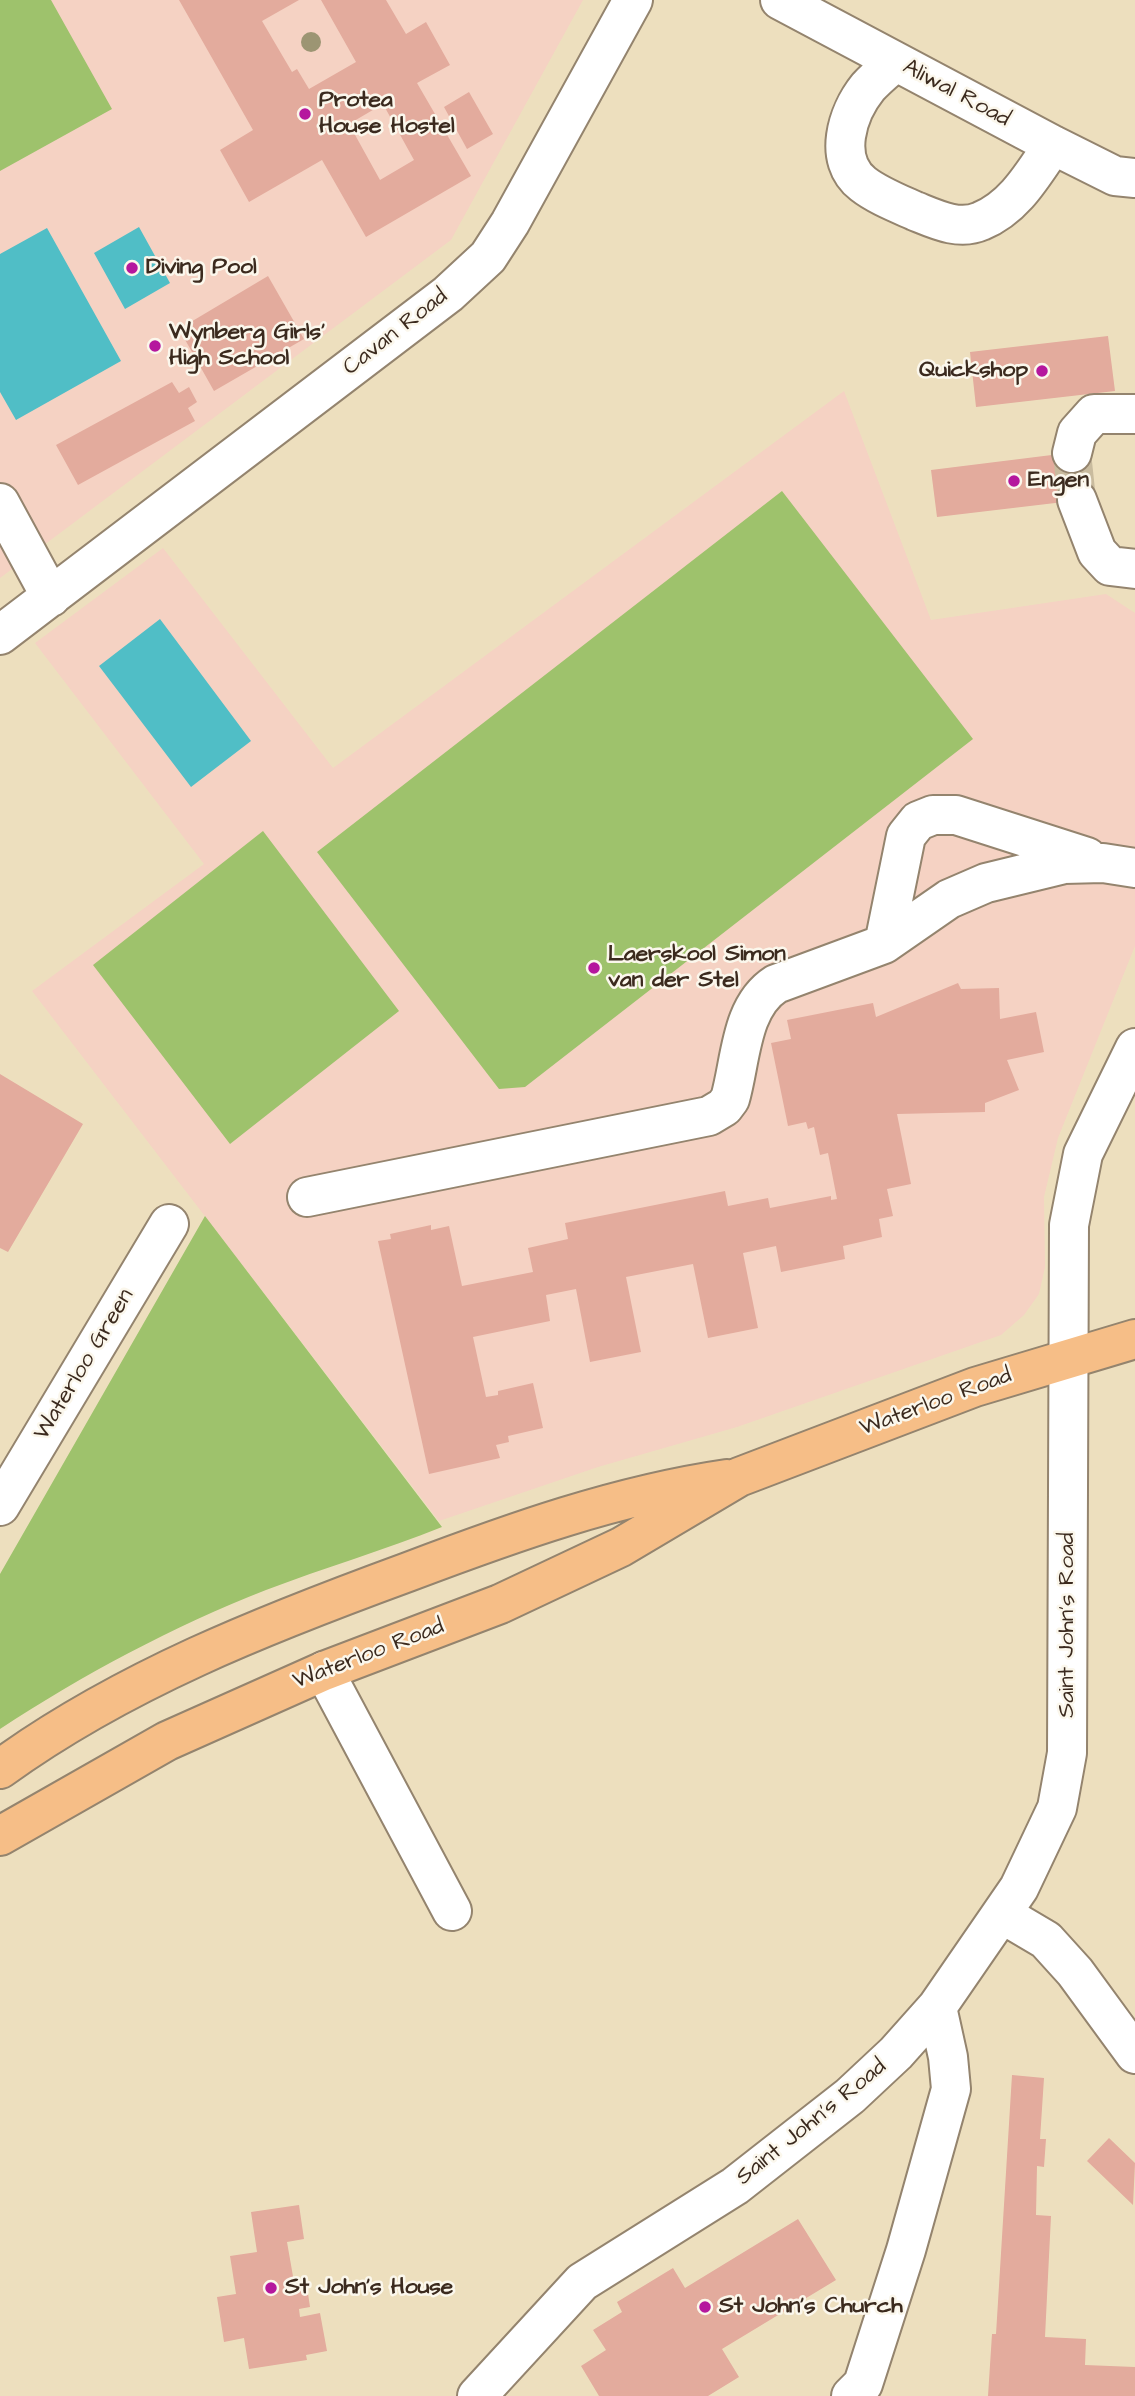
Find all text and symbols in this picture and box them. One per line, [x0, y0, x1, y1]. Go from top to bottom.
street label: Aliwal Road [898, 54, 1014, 134]
place label: Protea House Hostel [319, 87, 455, 141]
marker: Protea House Hostel [297, 106, 313, 122]
place label: Diving Pool [146, 254, 257, 282]
marker: Diving Pool [124, 260, 140, 276]
street label: Cavan Road [338, 284, 454, 382]
place label: Wynberg Girls' High School [169, 319, 325, 373]
marker: Wynberg Girls' High School [147, 338, 163, 354]
place label: Quickshop [919, 357, 1028, 385]
marker: Quickshop [1034, 363, 1050, 379]
place label: Engen [1028, 467, 1089, 495]
marker: Engen [1006, 473, 1022, 489]
place label: Laerskool Simon van der Stel [608, 941, 786, 995]
marker: Laerskool Simon van der Stel [586, 960, 602, 976]
street label: Waterloo Green [29, 1284, 141, 1446]
street label: Waterloo Road [856, 1363, 1016, 1443]
street label: Saint John's Road [1054, 1532, 1082, 1718]
street label: Waterloo Road [290, 1614, 448, 1696]
street label: Saint John's Road [731, 2054, 893, 2192]
place label: St John's House [285, 2274, 453, 2302]
marker: St John's House [263, 2280, 279, 2296]
place label: St John's Church [719, 2293, 903, 2321]
marker: St John's Church [697, 2299, 713, 2315]

